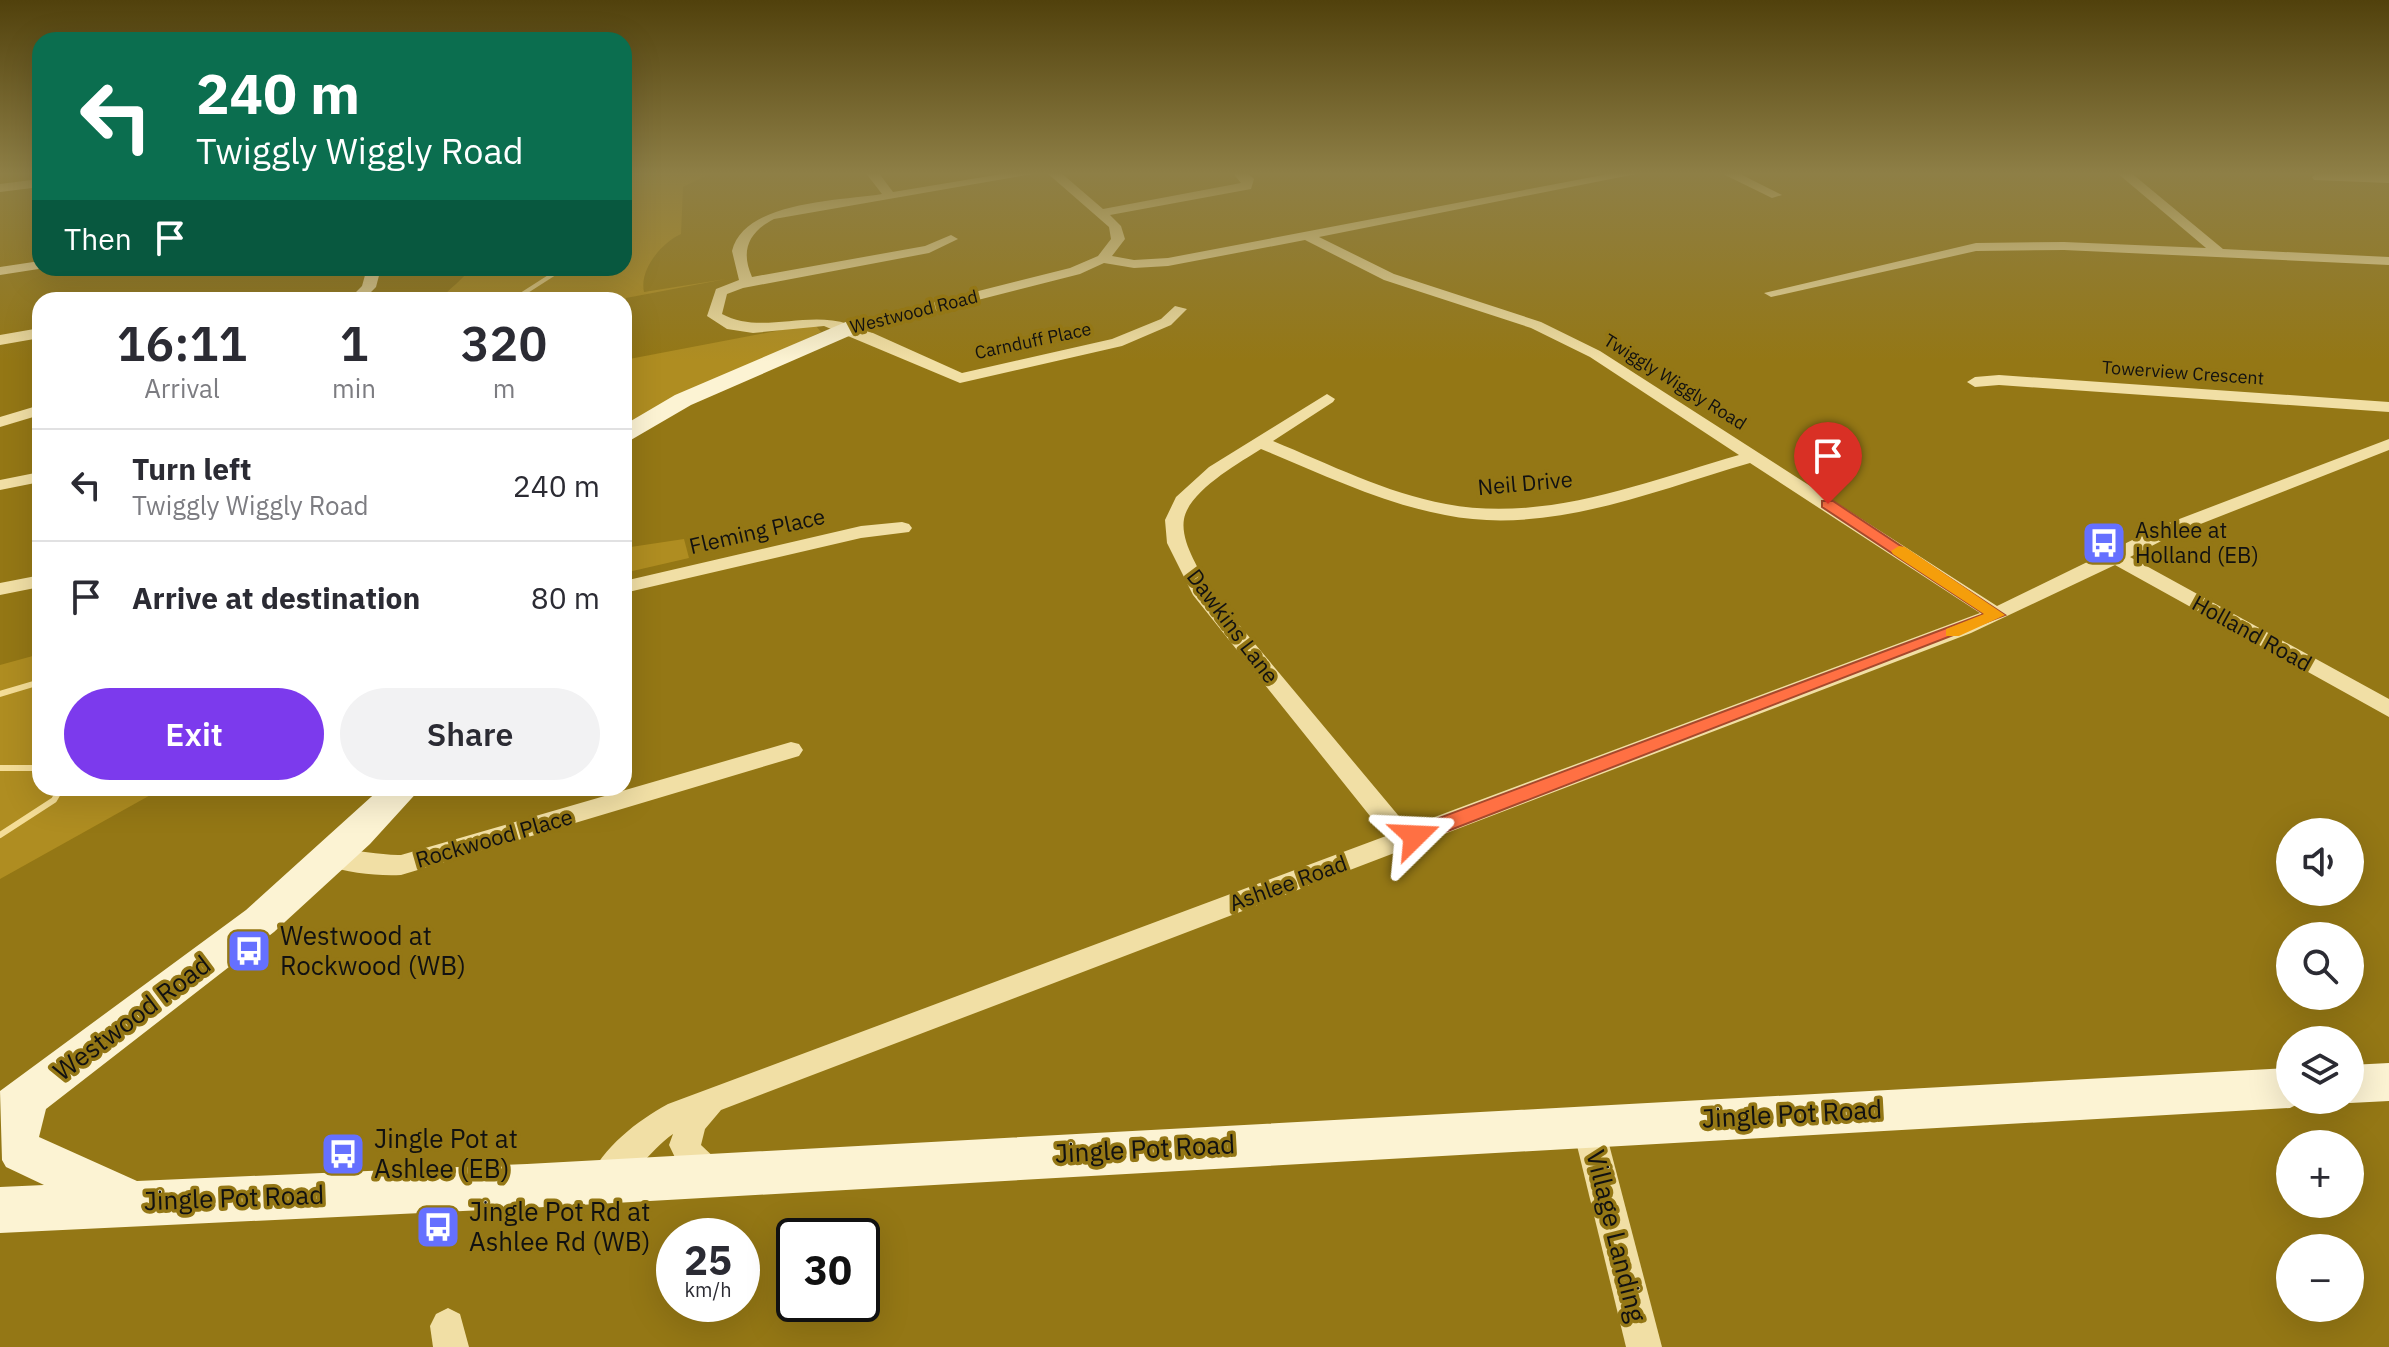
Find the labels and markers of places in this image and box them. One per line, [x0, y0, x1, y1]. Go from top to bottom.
pin [1794, 422, 1862, 504]
place label: Ashlee at Holland (EB) [2135, 515, 2259, 569]
bus stop icon: Ashlee at Holland (EB) [2080, 519, 2128, 567]
place label: Westwood at Rockwood (WB) [280, 918, 466, 982]
bus stop icon: Westwood at Rockwood (WB) [225, 927, 273, 975]
place label: Jingle Pot at Ashlee (EB) [374, 1121, 518, 1185]
bus stop icon: Jingle Pot at Ashlee (EB) [319, 1130, 367, 1178]
place label: Jingle Pot Rd at Ashlee Rd (WB) [469, 1194, 650, 1258]
bus stop icon: Jingle Pot Rd at Ashlee Rd (WB) [414, 1203, 462, 1251]

